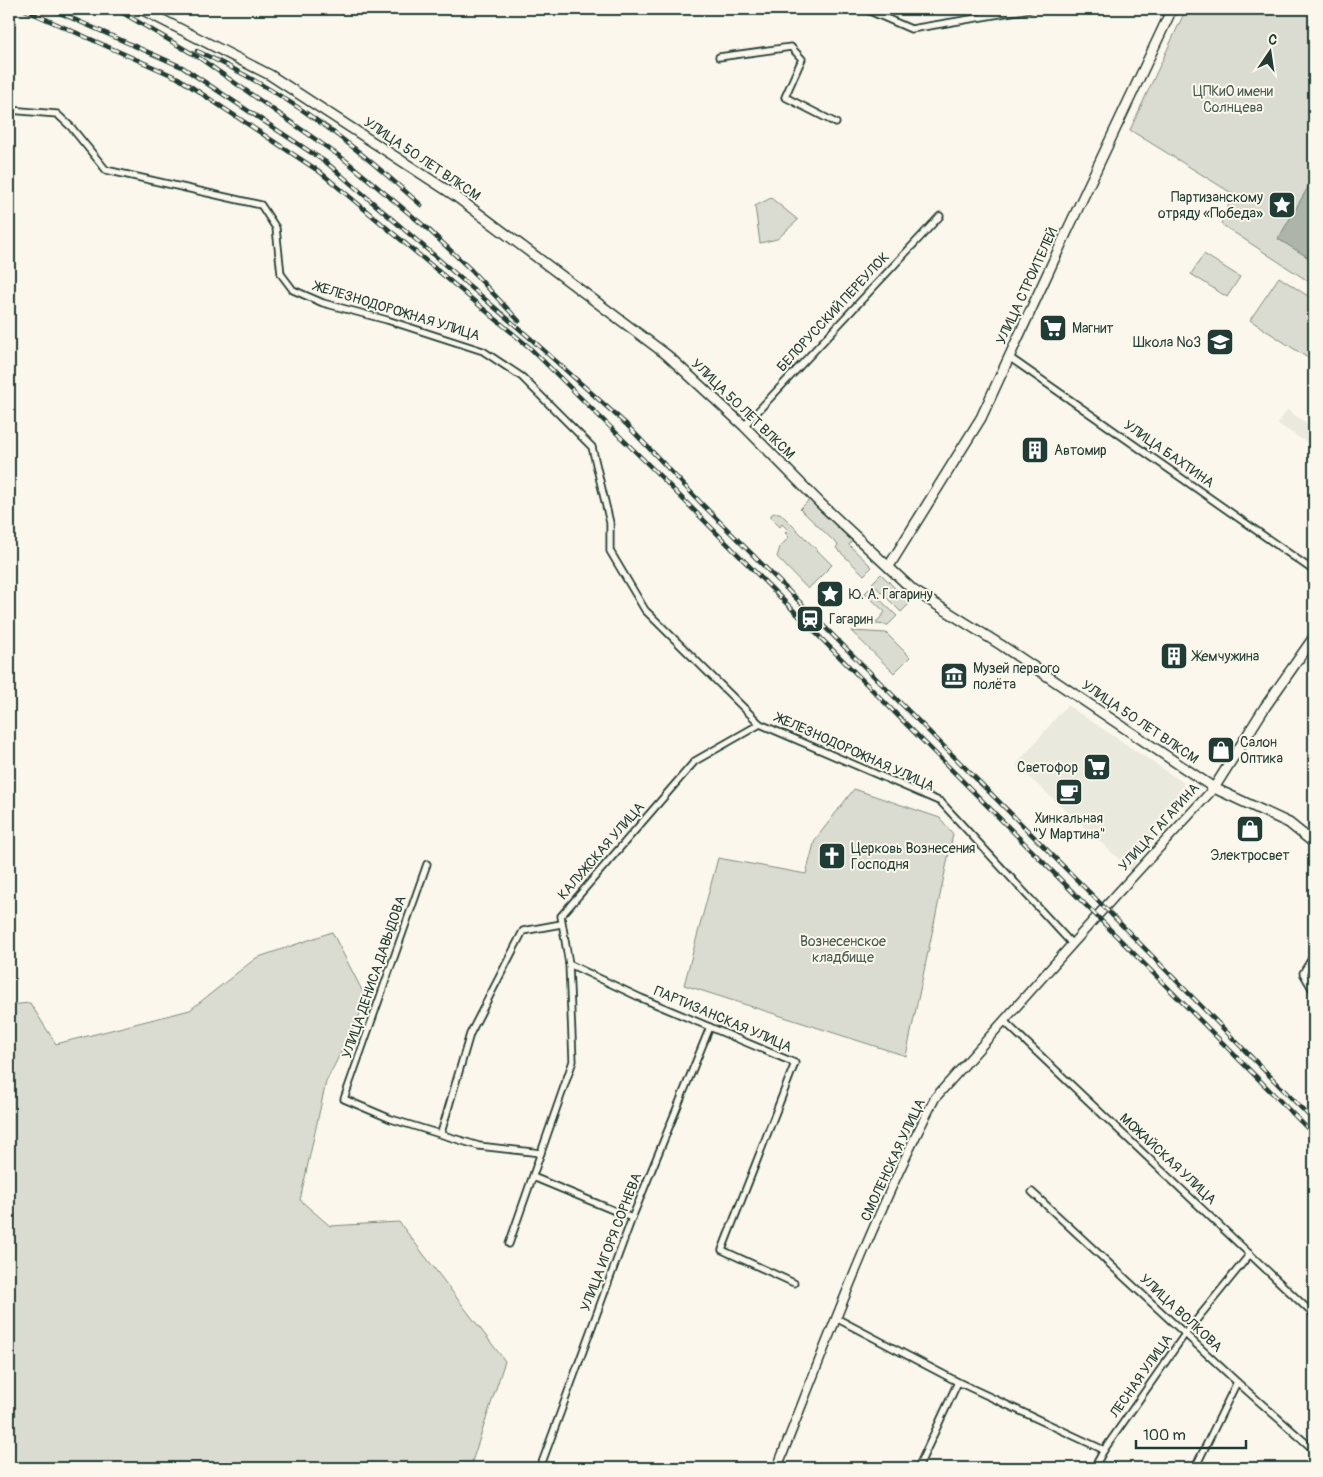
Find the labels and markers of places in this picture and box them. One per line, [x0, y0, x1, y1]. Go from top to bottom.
place label: Партизанскому отряду «Победа» [1158, 189, 1263, 222]
place icon: Партизанскому отряду «Победа» [1267, 190, 1297, 220]
supermarket icon: Магнит [1038, 313, 1068, 343]
place label: Магнит [1072, 320, 1114, 337]
school or university icon: Школа №3 [1205, 327, 1235, 357]
place label: Школа №3 [1133, 334, 1201, 351]
building icon: Автомир [1020, 435, 1050, 465]
place label: Автомир [1054, 442, 1107, 459]
place icon: Ю. А. Гагарину [815, 579, 845, 609]
place label: Ю. А. Гагарину [849, 586, 933, 603]
station icon: Гагарин [795, 604, 825, 634]
place label: Гагарин [829, 611, 873, 628]
building icon: Жемчужина [1159, 641, 1189, 671]
place label: Жемчужина [1191, 648, 1259, 665]
place label: Музей первого полёта [973, 660, 1060, 693]
museum icon: Музей первого полёта [939, 661, 969, 691]
place label: Салон Оптика [1240, 734, 1283, 767]
shop icon: Салон Оптика [1206, 735, 1236, 765]
supermarket icon: Светофор [1082, 752, 1112, 782]
place label: Светофор [1017, 759, 1078, 776]
cafe icon: Хинкальная "У Мартина" [1054, 777, 1084, 807]
place label: Хинкальная "У Мартина" [1033, 810, 1105, 843]
shop icon: Электросвет [1235, 814, 1265, 844]
place label: Церковь Вознесения Господня [851, 840, 975, 873]
church icon: Церковь Вознесения Господня [817, 841, 847, 871]
place label: Электросвет [1211, 847, 1289, 864]

